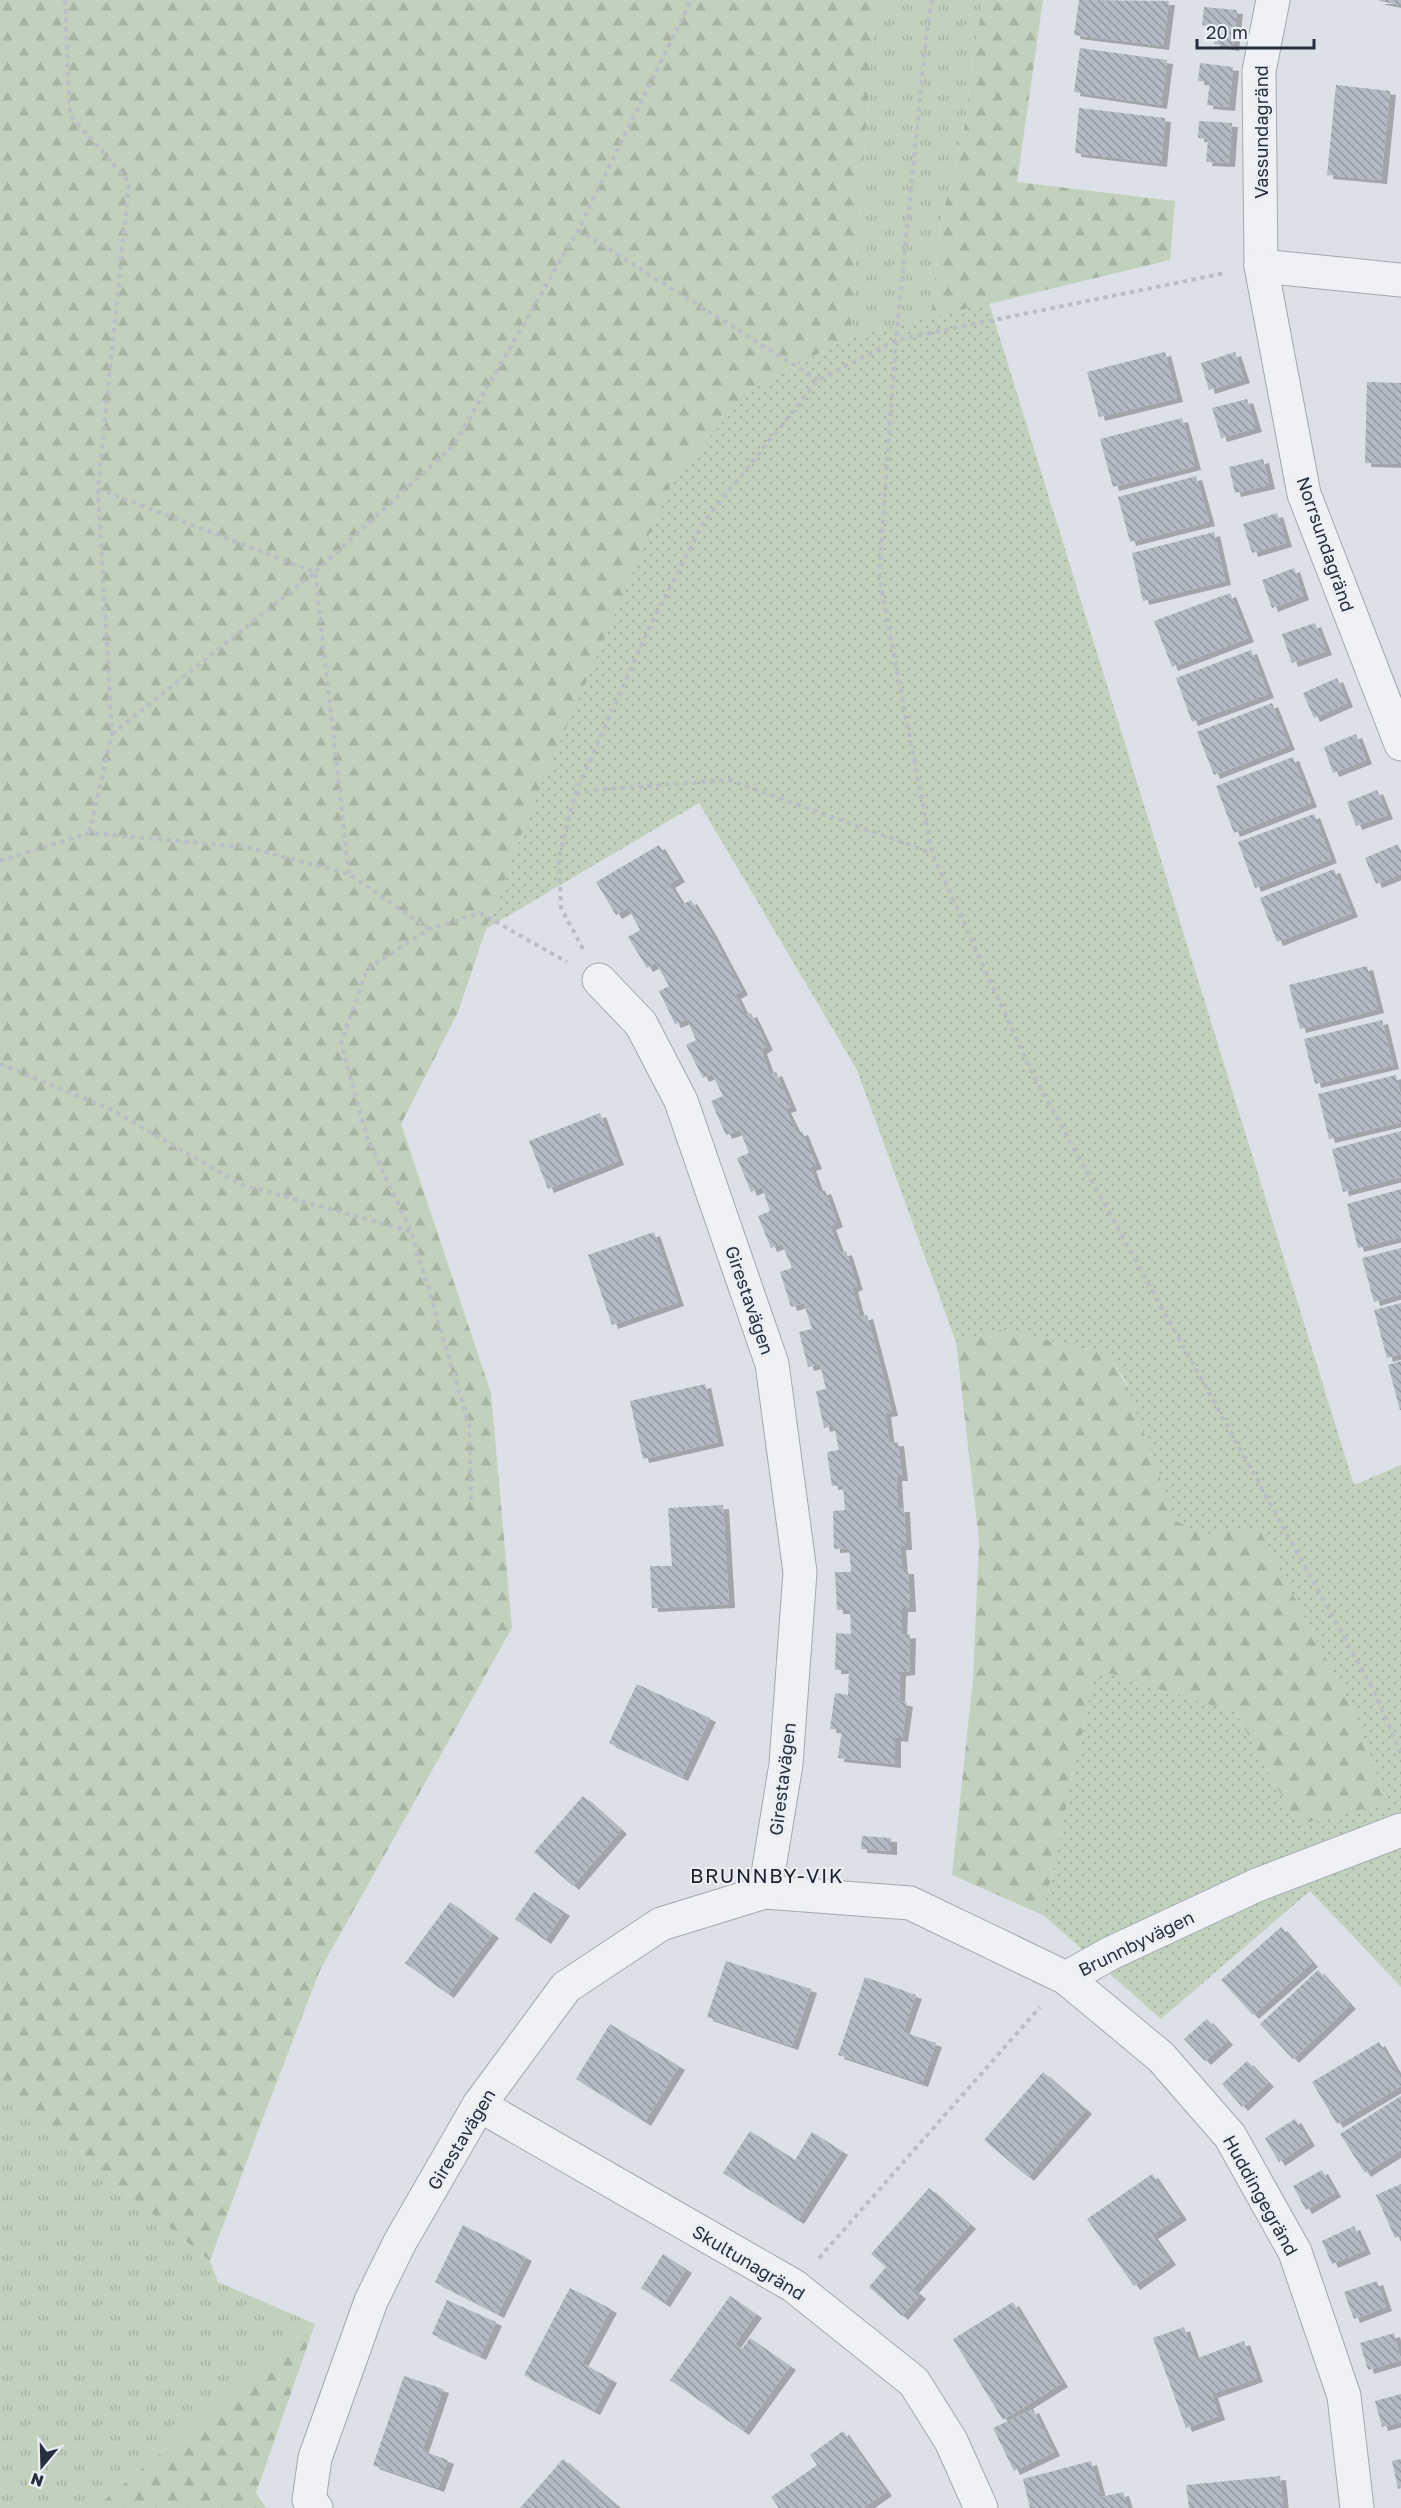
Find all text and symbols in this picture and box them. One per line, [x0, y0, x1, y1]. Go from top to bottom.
scale bar [1197, 12, 1314, 50]
text: 20 m [1206, 21, 1248, 43]
street label: Vassundagränd [1250, 65, 1272, 199]
street label: Norrsundagränd [1293, 474, 1359, 614]
street label: Girestavägen [721, 1243, 779, 1357]
street label: Girestavägen [764, 1721, 800, 1837]
district label: BRUNNBY-VIK [690, 1863, 844, 1887]
street label: Brunnbyvägen [1075, 1906, 1197, 1980]
street label: Girestavägen [422, 2085, 500, 2193]
street label: Huddingegränd [1219, 2131, 1303, 2259]
street label: Skultunagränd [689, 2220, 809, 2304]
north arrow [12, 2436, 72, 2496]
text: N [28, 2469, 46, 2492]

